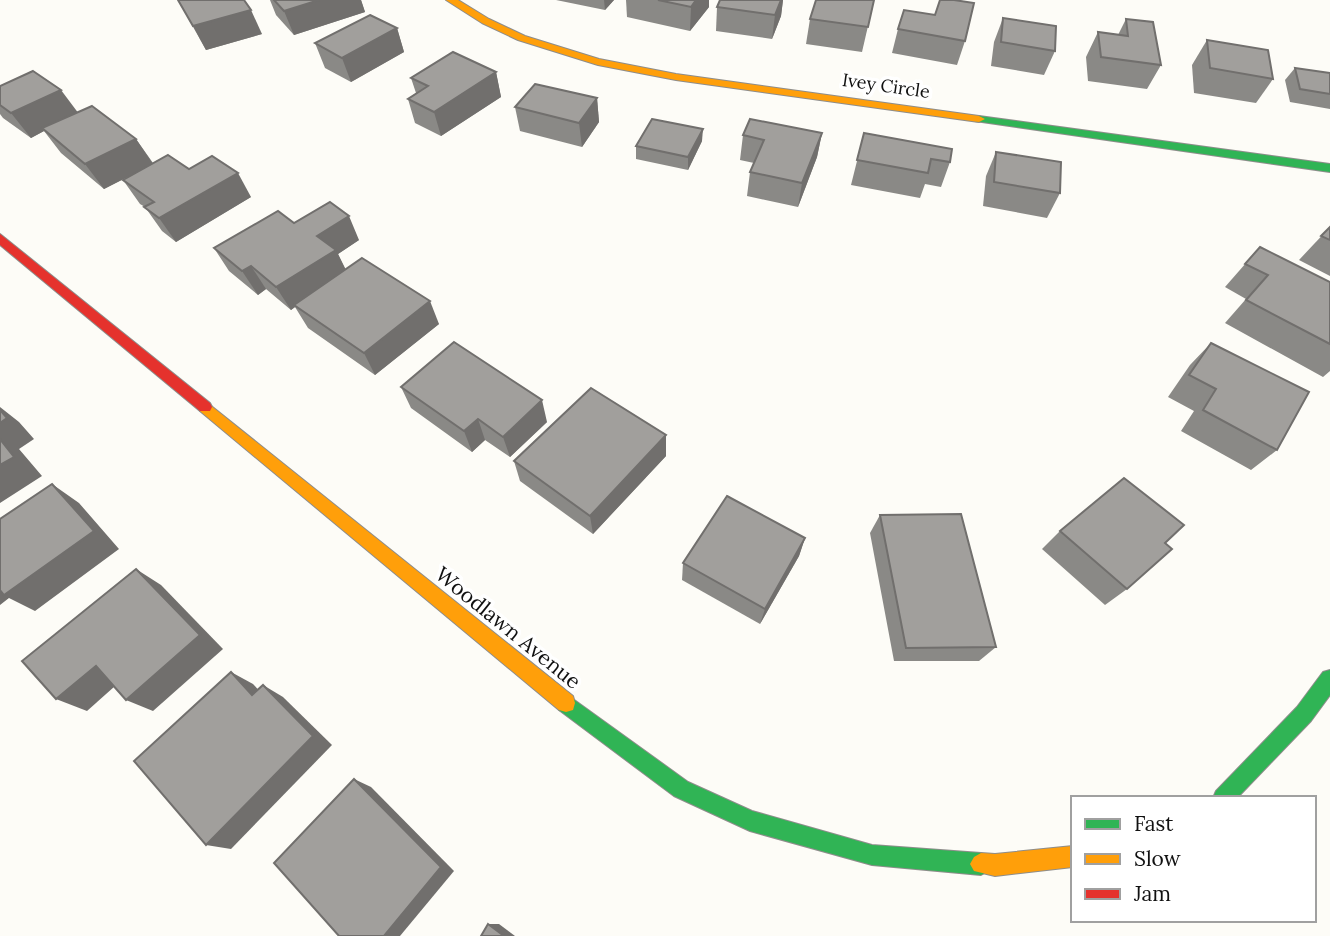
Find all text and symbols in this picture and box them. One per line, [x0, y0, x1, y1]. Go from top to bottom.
street label: Ivey Circle [841, 68, 932, 103]
street label: Woodlawn Avenue [430, 561, 587, 695]
legend [1071, 796, 1316, 922]
text: Fast [1134, 810, 1174, 837]
text: Slow [1134, 845, 1181, 872]
text: Jam [1133, 880, 1171, 907]

